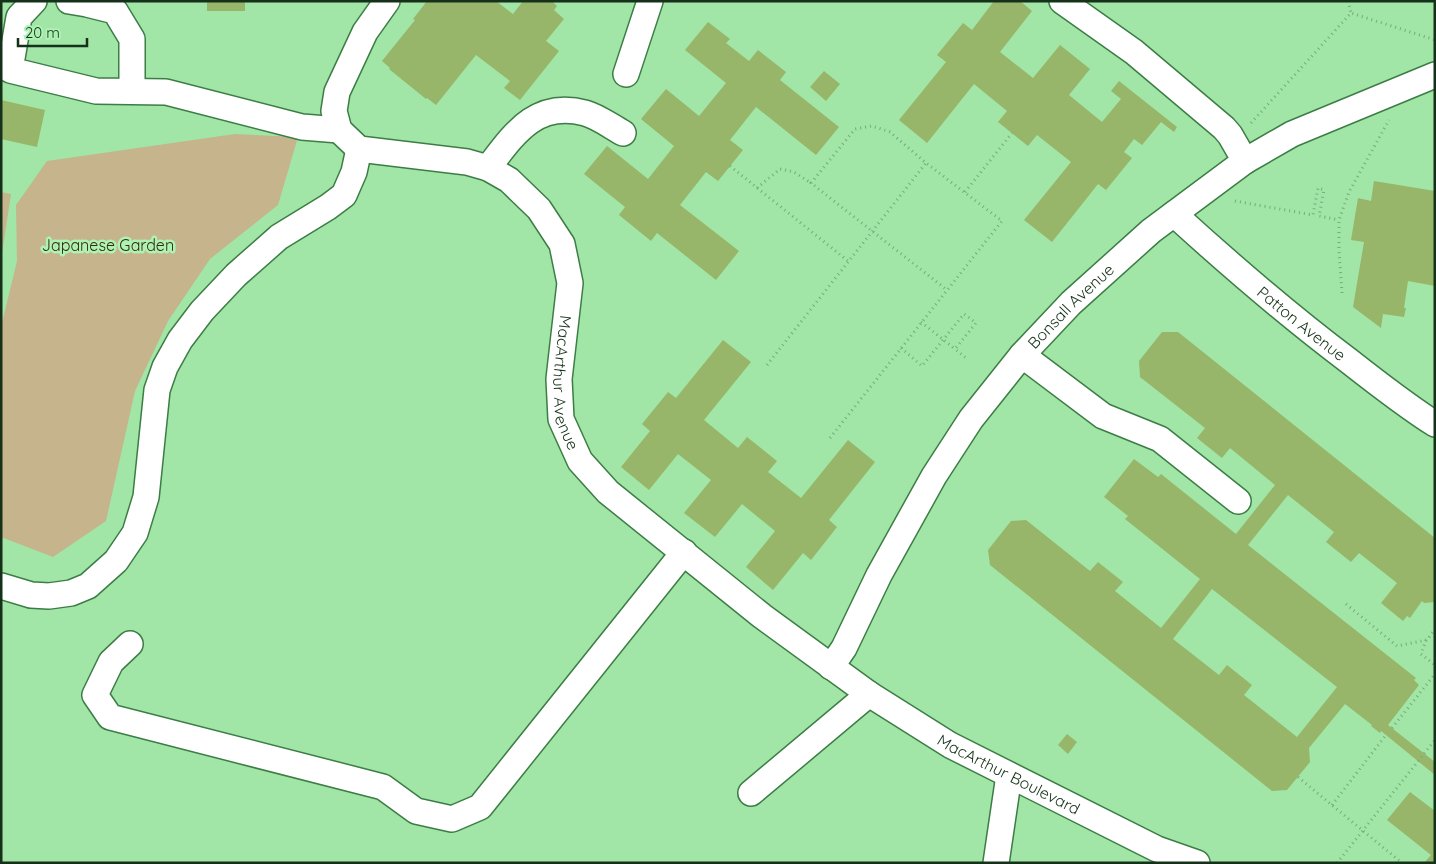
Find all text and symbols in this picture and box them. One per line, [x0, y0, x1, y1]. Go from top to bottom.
scale bar [18, 15, 86, 47]
text: 20 m [25, 23, 60, 42]
park label: Japanese Garden [42, 235, 174, 255]
street label: Bonsall Avenue [1023, 259, 1118, 353]
street label: Patton Avenue [1253, 282, 1350, 365]
street label: MacArthur Avenue [549, 314, 584, 453]
street label: MacArthur Boulevard [934, 730, 1083, 819]

